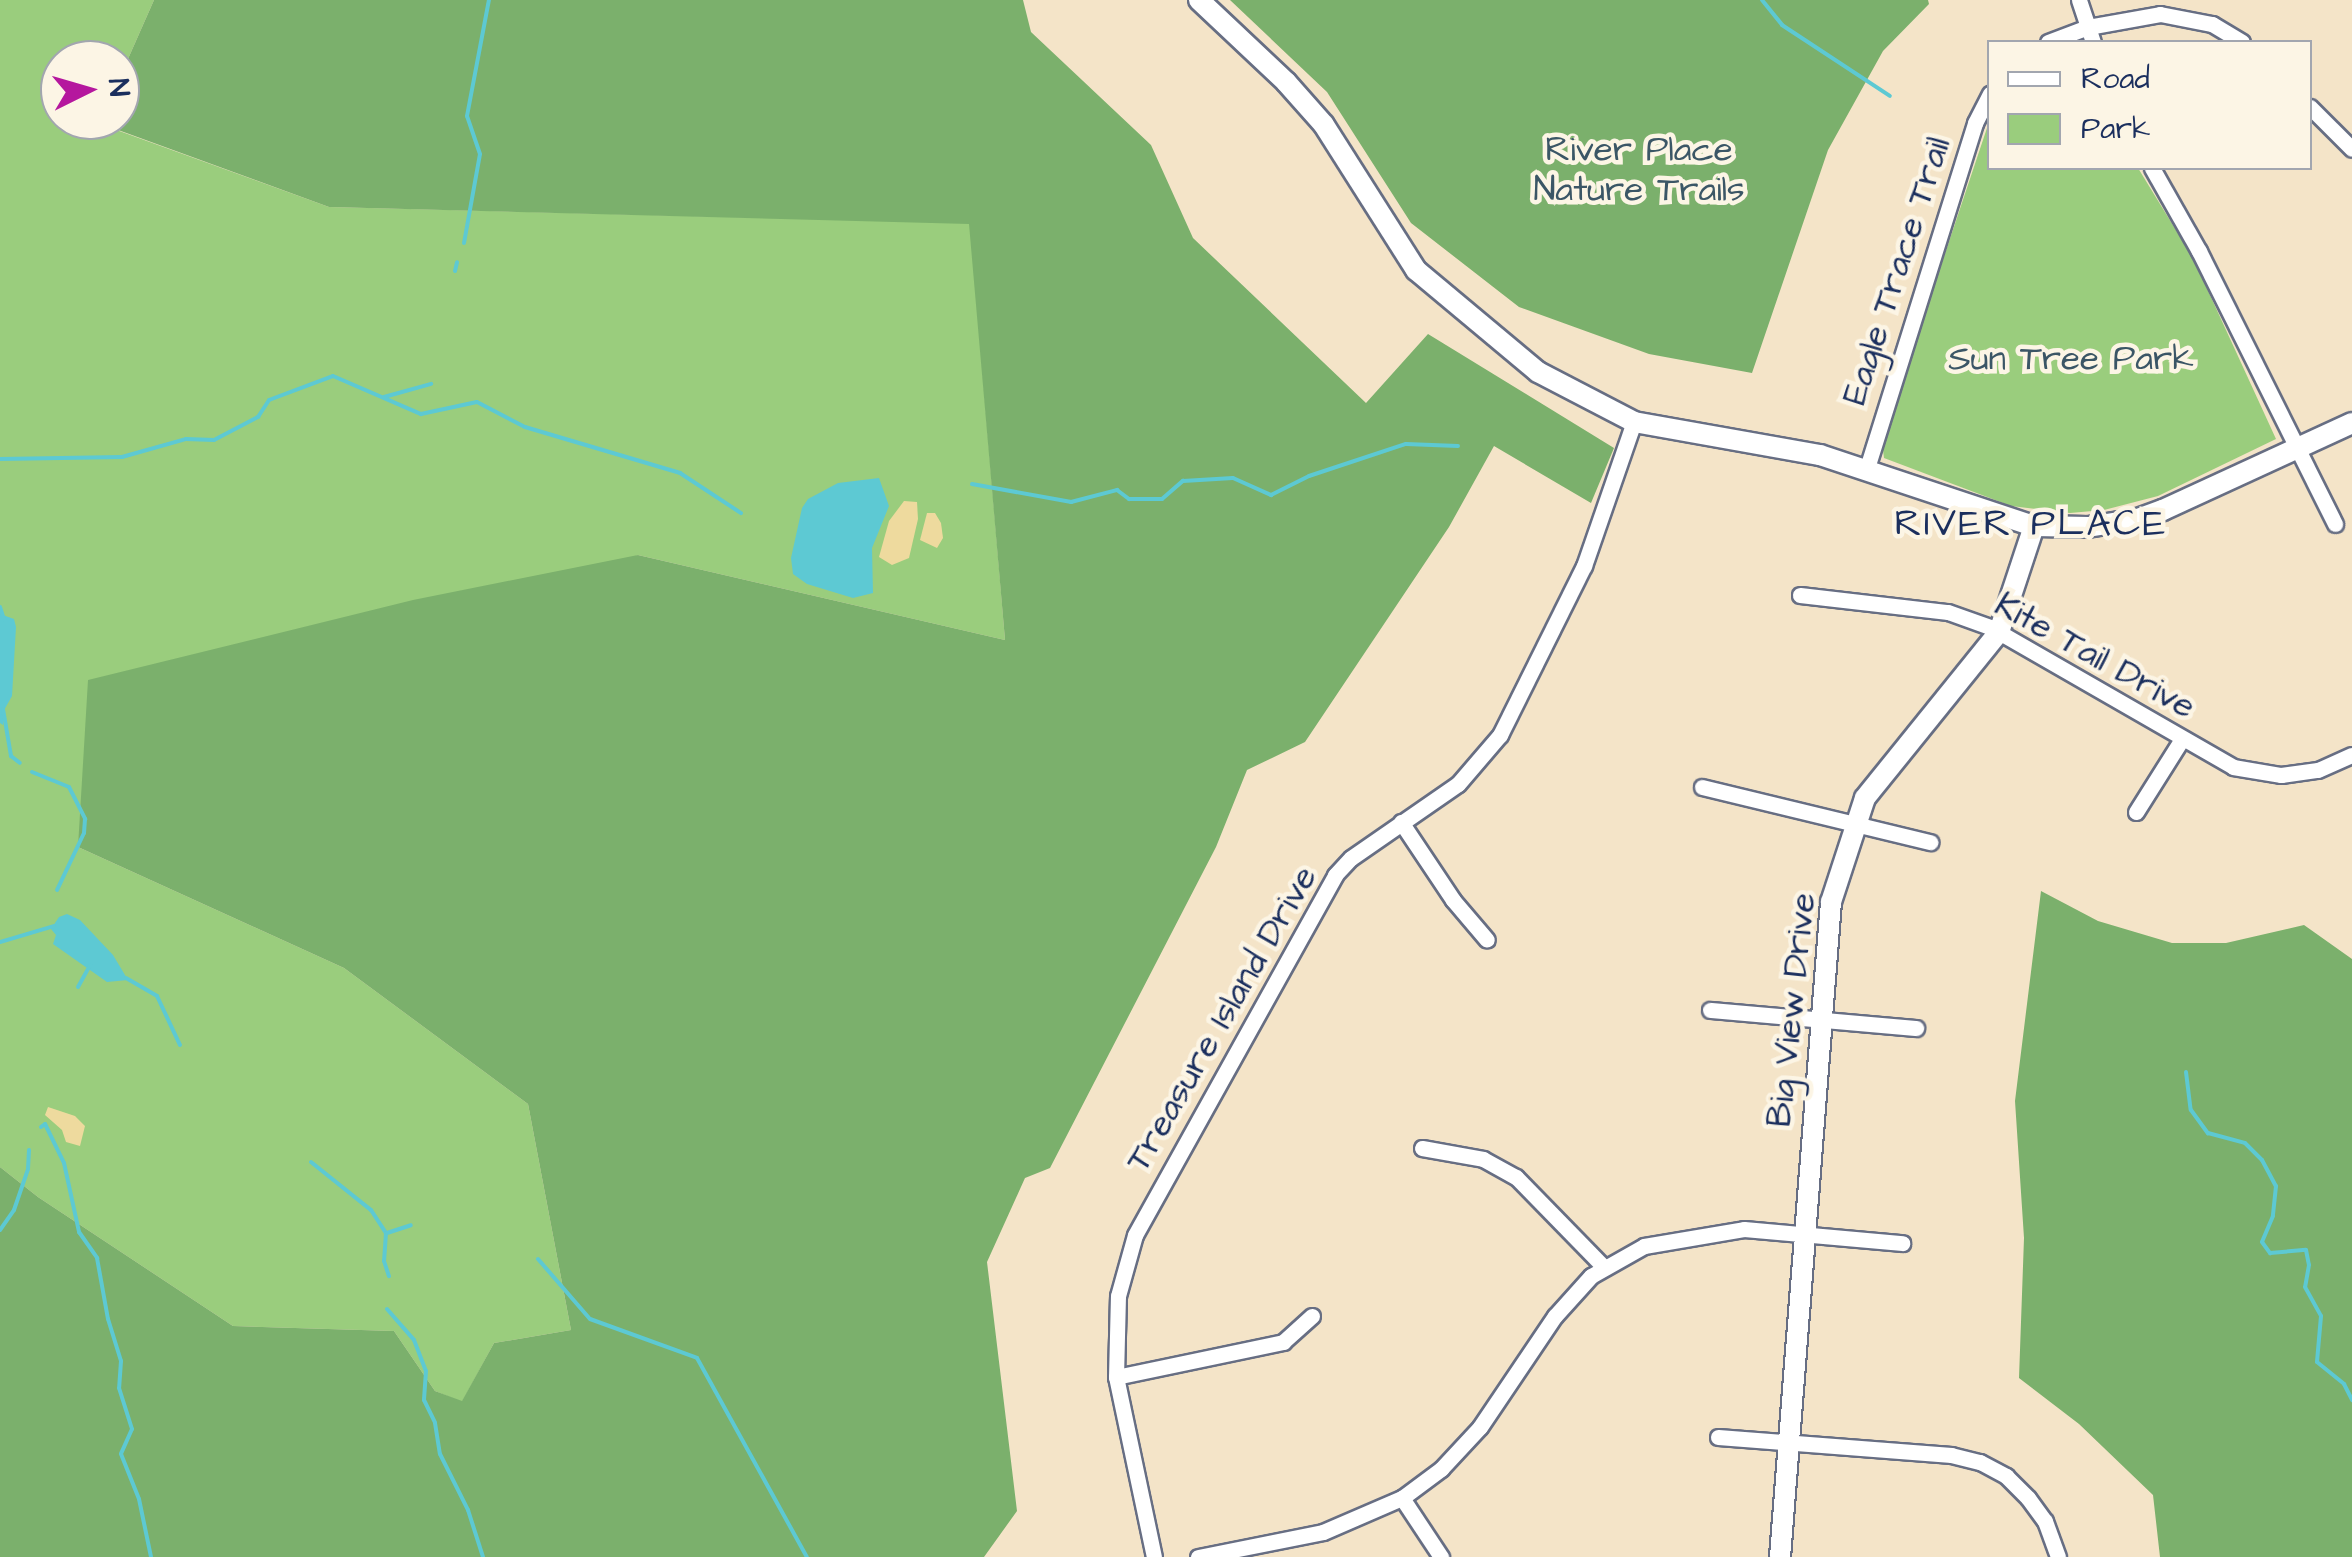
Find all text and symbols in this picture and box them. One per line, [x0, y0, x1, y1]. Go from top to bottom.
north arrow [40, 40, 140, 140]
legend [1987, 40, 2312, 170]
text: Road [2081, 58, 2150, 100]
text: N [98, 77, 139, 98]
text: Park [2081, 108, 2150, 150]
park label: River Place Nature Trails [1533, 129, 1745, 211]
street label: Eagle Trace Trail [1834, 132, 1960, 410]
park label: Sun Tree Park [1948, 338, 2194, 380]
district label: RIVER PLACE [1894, 502, 2168, 548]
street label: Kite Tail Drive [1988, 584, 2202, 728]
street label: Treasure Island Drive [1117, 859, 1327, 1179]
street label: Big View Drive [1759, 891, 1825, 1129]

